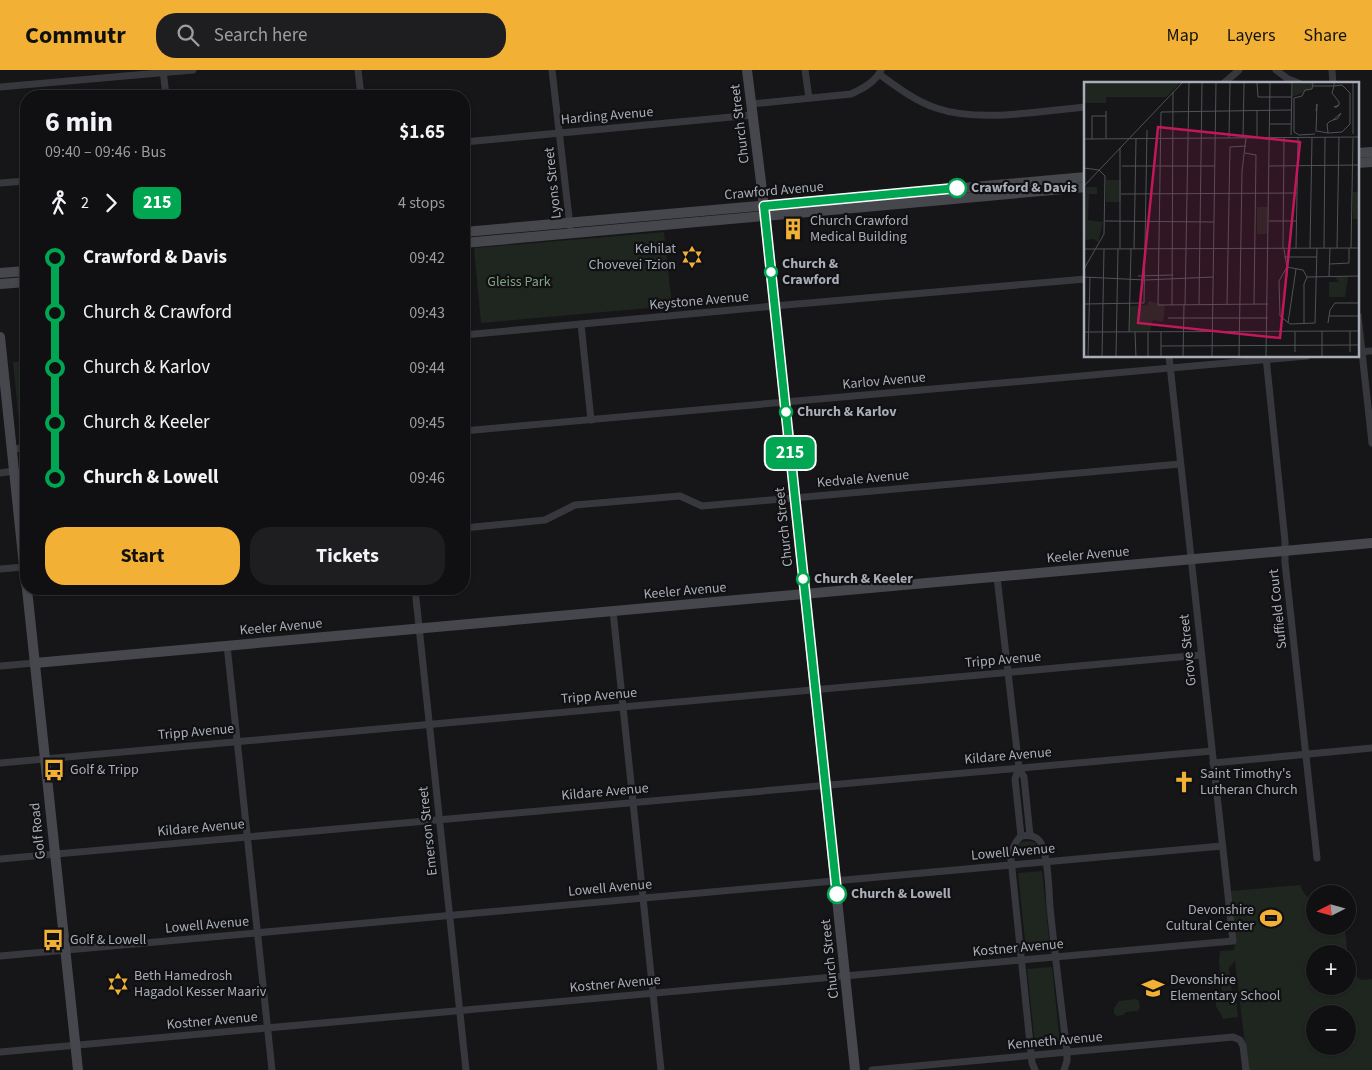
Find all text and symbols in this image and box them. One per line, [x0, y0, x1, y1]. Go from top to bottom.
search box [156, 13, 506, 58]
text: Commutr [25, 18, 126, 53]
icon: search [174, 21, 202, 49]
text: Search here [214, 22, 308, 49]
text: Map [1167, 23, 1199, 48]
text: Layers [1227, 23, 1276, 48]
text: Share [1304, 23, 1347, 48]
inset map [1084, 82, 1360, 358]
street label: Church Street [725, 83, 755, 165]
text: 6 min [45, 102, 113, 142]
street label: Harding Avenue [560, 102, 654, 130]
text: $1.65 [399, 119, 445, 146]
text: 09:40 – 09:46 · Bus [45, 141, 166, 163]
street label: Lyons Street [539, 146, 567, 220]
street label: Crawford Avenue [724, 177, 825, 205]
marker: Crawford & Davis [947, 178, 967, 198]
place label: Crawford & Davis [971, 178, 1077, 198]
icon: walk [45, 189, 73, 217]
icon: forward [97, 189, 125, 217]
text: 215 [143, 190, 171, 215]
text: 2 [81, 192, 89, 214]
text: 4 stops [398, 192, 445, 214]
place label: Church Crawford Medical Building [810, 211, 908, 247]
building icon: Church Crawford Medical Building [780, 216, 806, 242]
place label: Kehilat Chovevei Tzion [589, 239, 676, 275]
text: Crawford & Davis [83, 244, 227, 271]
synagogue icon: Kehilat Chovevei Tzion [679, 244, 705, 270]
text: 09:42 [409, 247, 445, 269]
place label: Church & Crawford [782, 254, 839, 290]
marker: Church & Crawford [764, 265, 778, 279]
park label: Gleiss Park [487, 272, 551, 292]
street label: Keystone Avenue [648, 287, 750, 315]
text: Church & Crawford [83, 299, 232, 326]
text: 09:43 [409, 302, 445, 324]
text: Church & Karlov [83, 354, 210, 381]
text: 09:44 [409, 357, 445, 379]
street label: Karlov Avenue [841, 367, 927, 395]
place label: Church & Karlov [797, 402, 897, 422]
marker: Church & Karlov [779, 405, 793, 419]
text: Church & Keeler [83, 409, 210, 436]
text: 09:45 [409, 412, 445, 434]
line badge: 215 [761, 437, 819, 469]
text: 215 [776, 440, 804, 465]
text: Church & Lowell [83, 464, 218, 491]
street label: Kedvale Avenue [816, 465, 910, 493]
text: 09:46 [409, 467, 445, 489]
street label: Church Street [770, 486, 798, 568]
button: Start [45, 527, 240, 585]
button: Tickets [250, 527, 445, 585]
street label: Keeler Avenue [1046, 541, 1130, 569]
street label: Suffield Court [1264, 568, 1292, 650]
place label: Church & Keeler [814, 569, 913, 589]
marker: Church & Keeler [796, 572, 810, 586]
street label: Keeler Avenue [643, 577, 727, 605]
street label: Keeler Avenue [239, 613, 323, 641]
street label: Grove Street [1174, 613, 1202, 687]
street label: Tripp Avenue [964, 647, 1042, 673]
street label: Tripp Avenue [560, 683, 638, 709]
street label: Tripp Avenue [157, 719, 235, 745]
street label: Kildare Avenue [964, 742, 1053, 770]
bus stop icon: Golf & Tripp [41, 757, 67, 783]
place label: Golf & Tripp [70, 760, 139, 780]
place label: Saint Timothy's Lutheran Church [1200, 764, 1298, 800]
church icon: Saint Timothy's Lutheran Church [1171, 769, 1197, 795]
street label: Kildare Avenue [561, 778, 650, 806]
street label: Emerson Street [413, 785, 443, 877]
street label: Golf Road [25, 802, 51, 860]
street label: Kildare Avenue [157, 814, 246, 842]
street label: Lowell Avenue [970, 838, 1056, 866]
street label: Lowell Avenue [567, 874, 653, 902]
marker: Church & Lowell [827, 884, 847, 904]
place label: Church & Lowell [851, 884, 951, 904]
north arrow [1306, 885, 1356, 935]
map controls [1306, 885, 1356, 1055]
place label: Devonshire Cultural Center [1166, 900, 1254, 936]
sports icon: Devonshire Cultural Center [1258, 905, 1284, 931]
street label: Lowell Avenue [164, 911, 250, 939]
street label: Church Street [816, 918, 844, 1000]
bus stop icon: Golf & Lowell [40, 927, 66, 953]
place label: Golf & Lowell [70, 930, 147, 950]
street label: Kostner Avenue [972, 934, 1064, 962]
button: + [1306, 945, 1356, 995]
place label: Beth Hamedrosh Hagadol Kesser Maariv [134, 966, 267, 1002]
street label: Kostner Avenue [569, 970, 661, 998]
place label: Devonshire Elementary School [1170, 970, 1281, 1006]
synagogue icon: Beth Hamedrosh Hagadol Kesser Maariv [105, 971, 131, 997]
school or university icon: Devonshire Elementary School [1140, 975, 1166, 1001]
button: − [1306, 1005, 1356, 1055]
street label: Kostner Avenue [166, 1007, 258, 1035]
street label: Kenneth Avenue [1007, 1027, 1103, 1055]

